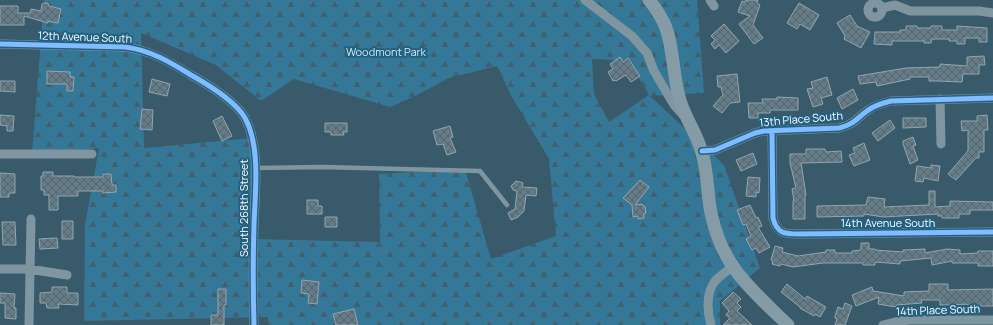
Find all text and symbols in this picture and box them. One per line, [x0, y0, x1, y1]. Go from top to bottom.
street label: 12th Avenue South [38, 27, 132, 46]
park label: Woodmont Park [346, 44, 427, 59]
street label: 13th Place South [758, 107, 844, 130]
street label: South 268th Street [236, 159, 251, 257]
street label: 14th Avenue South [841, 215, 935, 230]
street label: 14th Place South [895, 301, 980, 318]

